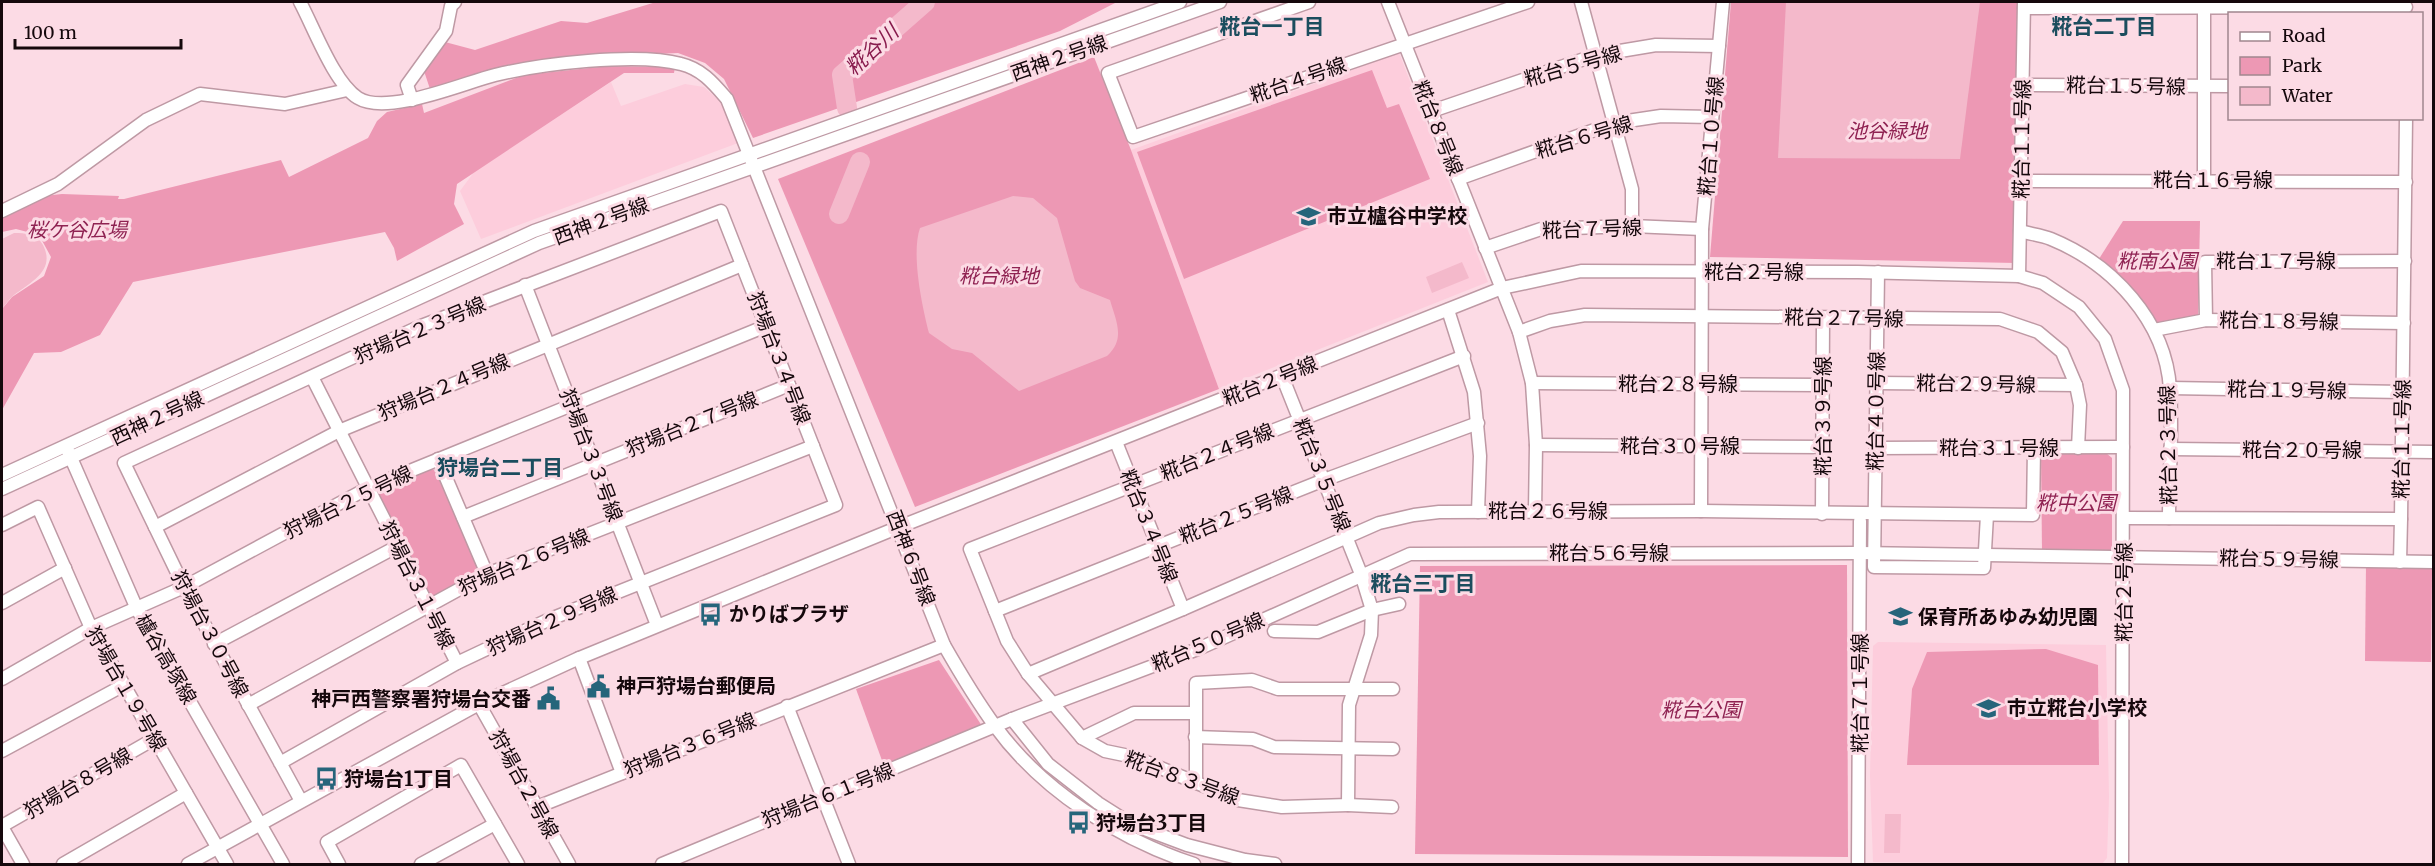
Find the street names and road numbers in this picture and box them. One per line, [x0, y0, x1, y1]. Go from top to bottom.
street label: 西神２号線 [1007, 29, 1110, 86]
street label: 糀台５号線 [1521, 40, 1624, 91]
street label: 糀台４号線 [1246, 51, 1349, 108]
street label: 糀台１５号線 [2066, 72, 2186, 99]
street label: 糀台１０号線 [1693, 75, 1728, 197]
street label: 糀台８号線 [1408, 77, 1469, 179]
street label: 糀台１１号線 [2008, 79, 2035, 199]
street label: 糀台６号線 [1532, 110, 1635, 163]
street label: 糀台１６号線 [2153, 167, 2273, 192]
street label: 西神２号線 [550, 192, 652, 249]
street label: 糀台７号線 [1542, 214, 1642, 243]
street label: 糀台１７号線 [2216, 248, 2336, 273]
street label: 糀台２号線 [1704, 259, 1804, 284]
street label: 狩場台３４号線 [743, 288, 816, 428]
street label: 狩場台２３号線 [350, 291, 489, 368]
street label: 糀台２７号線 [1784, 304, 1904, 331]
street label: 糀台１８号線 [2219, 307, 2339, 334]
street label: 狩場台２４号線 [374, 348, 513, 425]
street label: 糀台２号線 [1219, 350, 1321, 411]
street label: 糀台４０号線 [1862, 351, 1889, 471]
street label: 糀台３９号線 [1810, 356, 1835, 476]
street label: 糀台２９号線 [1916, 370, 2036, 397]
street label: 糀台２８号線 [1618, 371, 1738, 396]
street label: 糀台１９号線 [2227, 376, 2347, 403]
street label: 糀台１１号線 [2388, 379, 2415, 499]
street label: 西神２号線 [106, 385, 207, 450]
street label: 狩場台３３号線 [555, 385, 628, 525]
street label: 糀台２３号線 [2154, 385, 2181, 505]
street label: 狩場台２７号線 [622, 386, 761, 461]
street label: 糀台３５号線 [1288, 414, 1357, 535]
street label: 糀台２４号線 [1156, 417, 1277, 486]
street label: 糀台３０号線 [1620, 433, 1740, 458]
street label: 糀台３１号線 [1939, 435, 2059, 460]
street label: 糀台２０号線 [2242, 437, 2362, 462]
street label: 狩場台２５号線 [279, 460, 416, 543]
street label: 糀台３４号線 [1115, 465, 1184, 586]
street label: 糀台２５号線 [1175, 480, 1296, 549]
street label: 糀台２６号線 [1488, 498, 1608, 523]
street label: 西神６号線 [882, 507, 941, 609]
street label: 狩場台３１号線 [375, 517, 460, 653]
street label: 狩場台２６号線 [454, 523, 593, 600]
street label: 糀台５６号線 [1549, 540, 1669, 565]
street label: 糀台２号線 [2111, 542, 2136, 642]
street label: 糀台５９号線 [2219, 545, 2339, 572]
street label: 狩場台３０号線 [167, 566, 254, 701]
street label: 狩場台２９号線 [483, 581, 621, 660]
street label: 糀台５０号線 [1148, 607, 1268, 676]
street label: 櫨谷高塚線 [131, 609, 202, 708]
street label: 狩場台１９号線 [81, 622, 172, 756]
street label: 糀台７１号線 [1847, 633, 1872, 753]
street label: 狩場台３６号線 [620, 707, 759, 782]
street label: 狩場台２号線 [484, 725, 564, 842]
street label: 狩場台８号線 [20, 742, 136, 823]
street label: 糀台８３号線 [1122, 745, 1243, 810]
street label: 狩場台６１号線 [758, 757, 897, 832]

